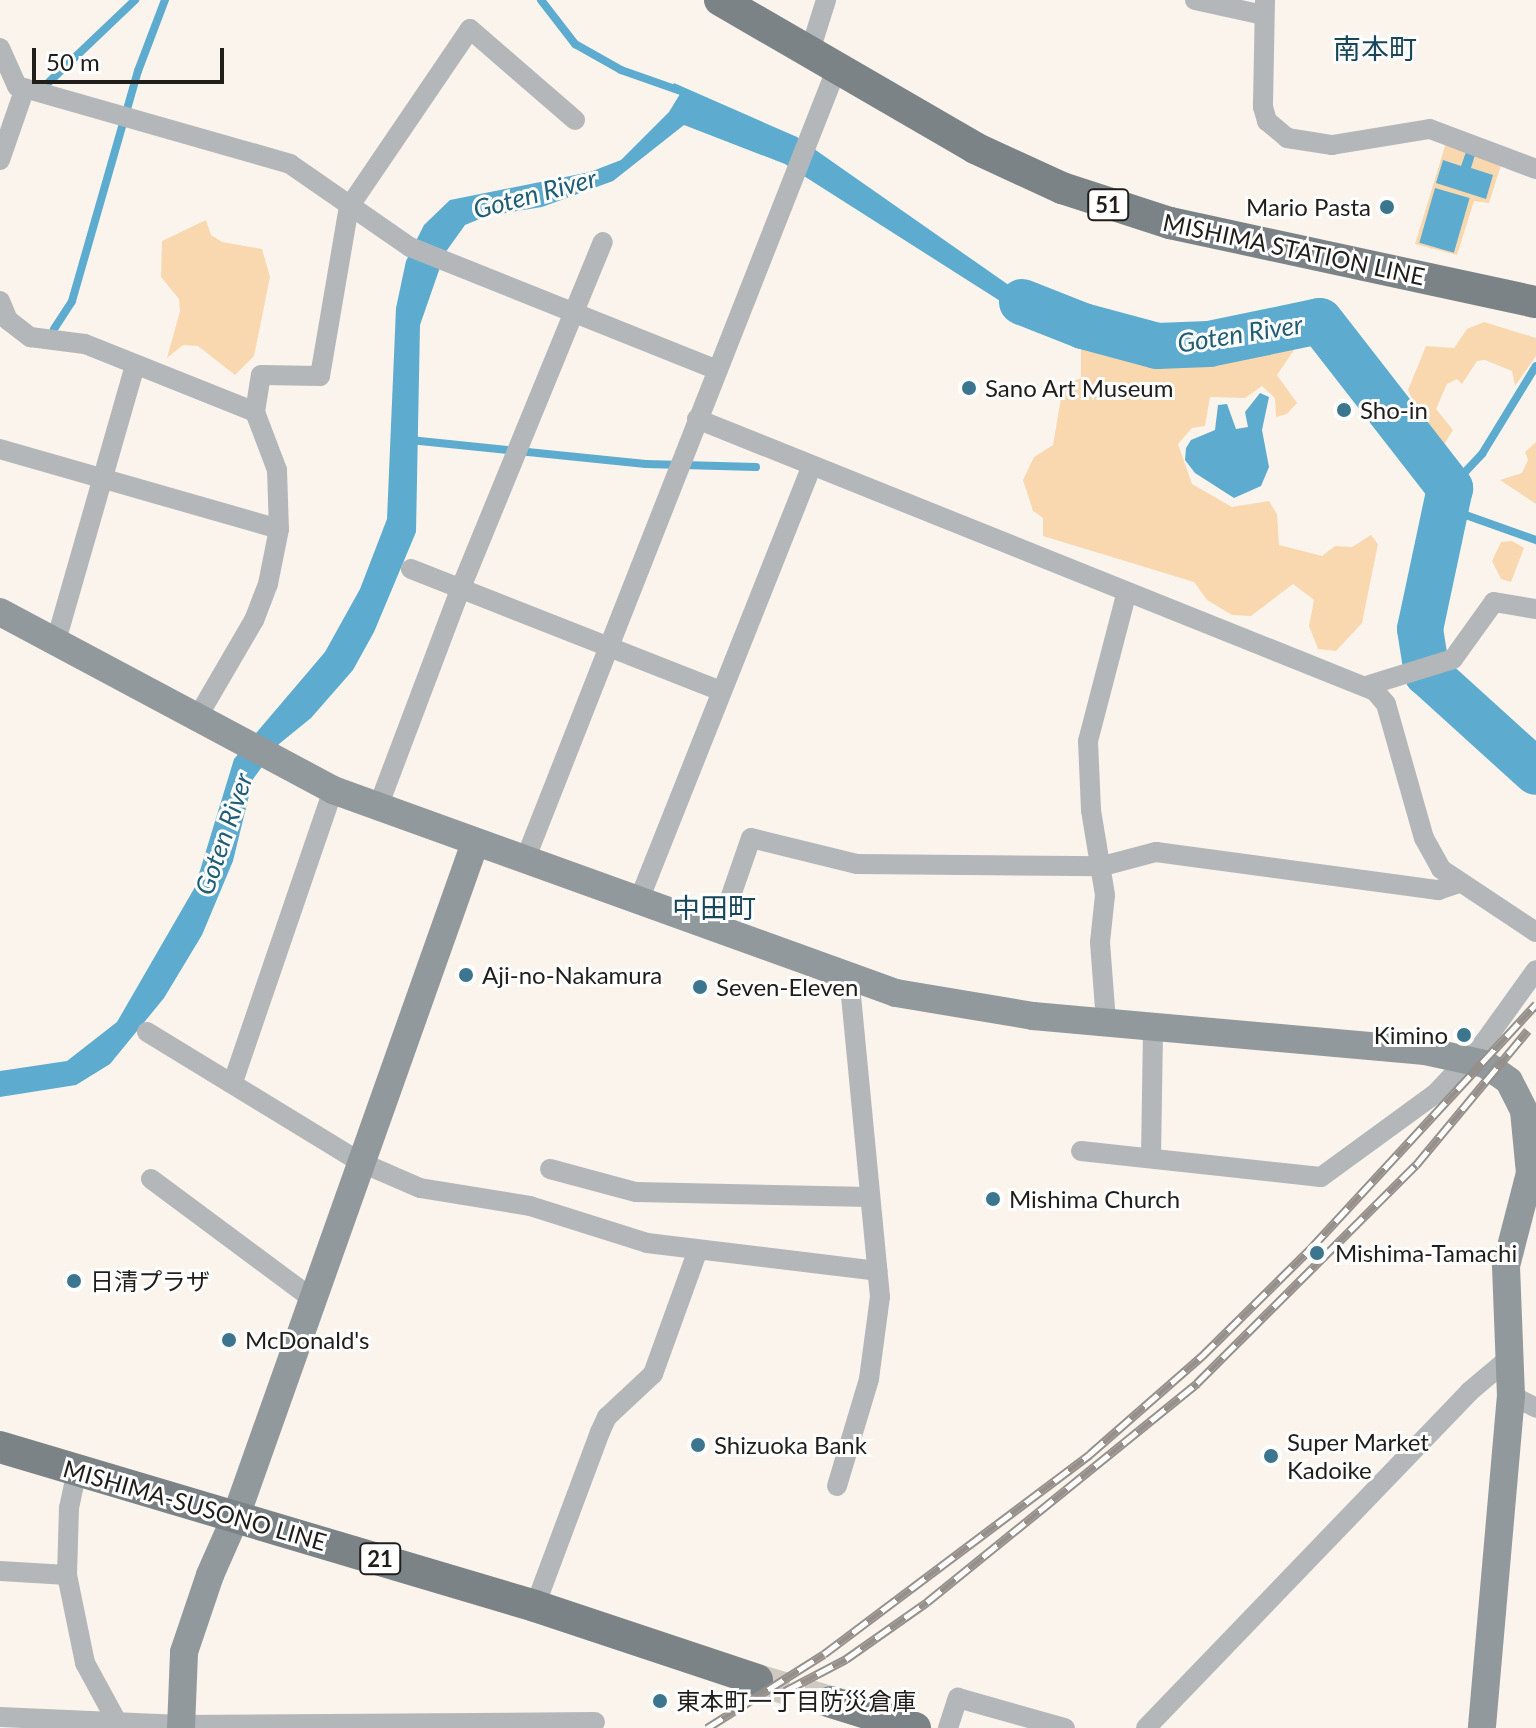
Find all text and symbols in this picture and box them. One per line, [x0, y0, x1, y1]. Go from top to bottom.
district label: 南本町 [1333, 31, 1417, 65]
scale bar [36, 32, 228, 82]
text: 50 m [46, 47, 100, 76]
water label: Goten River [470, 163, 600, 225]
road number: 51 [1086, 187, 1130, 223]
place label: Mario Pasta [1246, 193, 1371, 221]
marker: Mario Pasta [1378, 198, 1396, 216]
street label: MISHIMA STATION LINE [1160, 207, 1428, 291]
water label: Goten River [1175, 309, 1305, 359]
place label: Sano Art Museum [985, 374, 1174, 402]
marker: Sano Art Museum [960, 379, 978, 397]
place label: Sho-in [1360, 396, 1428, 424]
marker: Sho-in [1335, 401, 1353, 419]
water label: Goten River [189, 769, 259, 899]
district label: 中田町 [672, 890, 756, 924]
place label: Aji-no-Nakamura [482, 961, 662, 989]
marker: Aji-no-Nakamura [457, 966, 475, 984]
place label: Seven-Eleven [716, 973, 858, 1001]
marker: Seven-Eleven [691, 978, 709, 996]
place label: Kimino [1374, 1021, 1448, 1049]
marker: Kimino [1455, 1026, 1473, 1044]
place label: Mishima Church [1009, 1185, 1180, 1213]
marker: Mishima Church [984, 1190, 1002, 1208]
place label: Mishima-Tamachi [1335, 1239, 1517, 1267]
marker: Mishima-Tamachi [1306, 1242, 1328, 1264]
place label: 日清プラザ [90, 1267, 210, 1295]
marker: 日清プラザ [65, 1272, 83, 1290]
place label: McDonald's [245, 1326, 369, 1354]
marker: McDonald's [220, 1331, 238, 1349]
place label: Super Market Kadoike [1287, 1428, 1429, 1484]
place label: Shizuoka Bank [714, 1431, 867, 1459]
marker: Shizuoka Bank [689, 1436, 707, 1454]
marker: Super Market Kadoike [1262, 1447, 1280, 1465]
street label: MISHIMA-SUSONO LINE [60, 1454, 330, 1556]
road number: 21 [358, 1541, 402, 1577]
place label: 東本町一丁目防災倉庫 [676, 1687, 916, 1715]
marker: 東本町一丁目防災倉庫 [651, 1692, 669, 1710]

